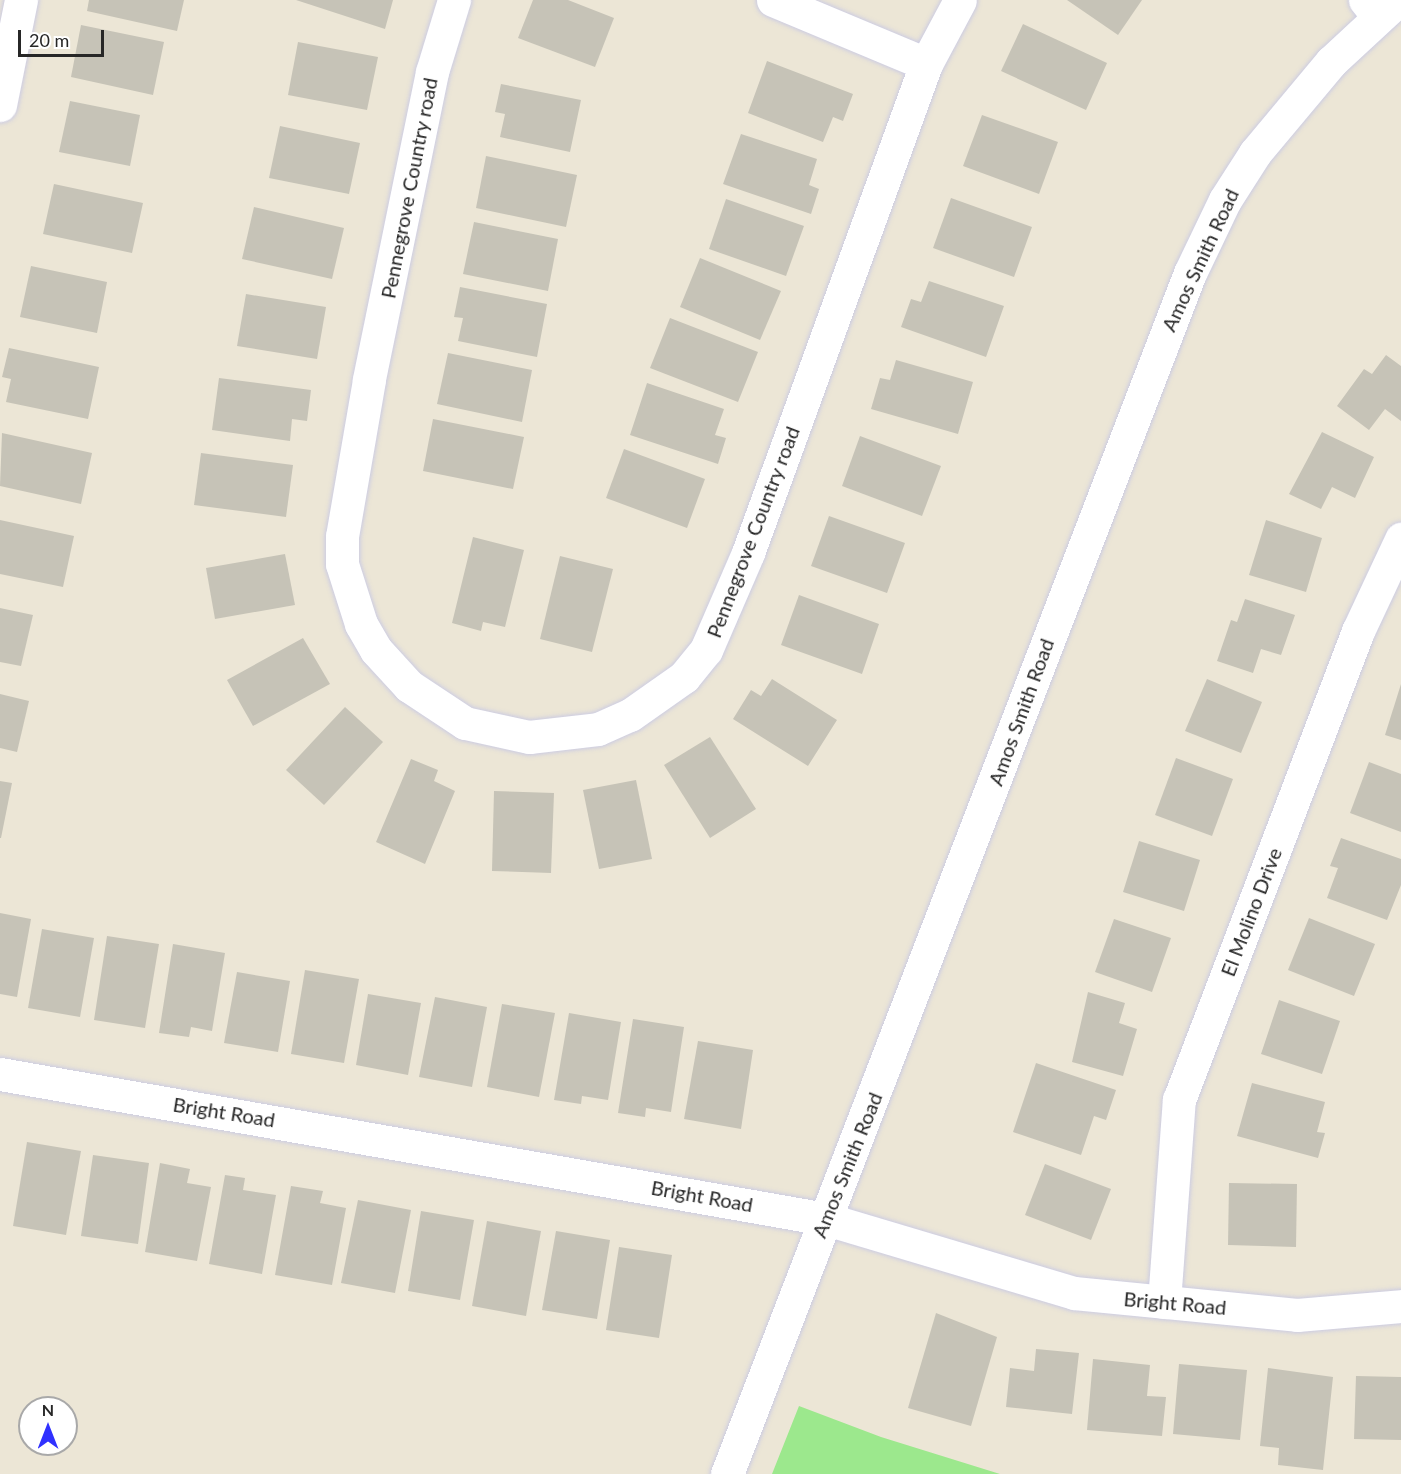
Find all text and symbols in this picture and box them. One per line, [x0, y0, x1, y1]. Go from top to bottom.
scale bar [21, 18, 106, 56]
text: 20 m [29, 29, 69, 51]
street label: Pennegrove Country road [376, 75, 442, 301]
street label: Amos Smith Road [1156, 185, 1244, 335]
street label: Pennegrove Country road [702, 423, 804, 641]
street label: Amos Smith Road [983, 635, 1059, 789]
street label: El Molino Drive [1215, 844, 1287, 980]
street label: Amos Smith Road [807, 1089, 887, 1241]
street label: Bright Road [171, 1092, 277, 1132]
street label: Bright Road [649, 1175, 755, 1217]
street label: Bright Road [1123, 1287, 1227, 1319]
north arrow [18, 1396, 78, 1456]
text: N [42, 1400, 54, 1419]

